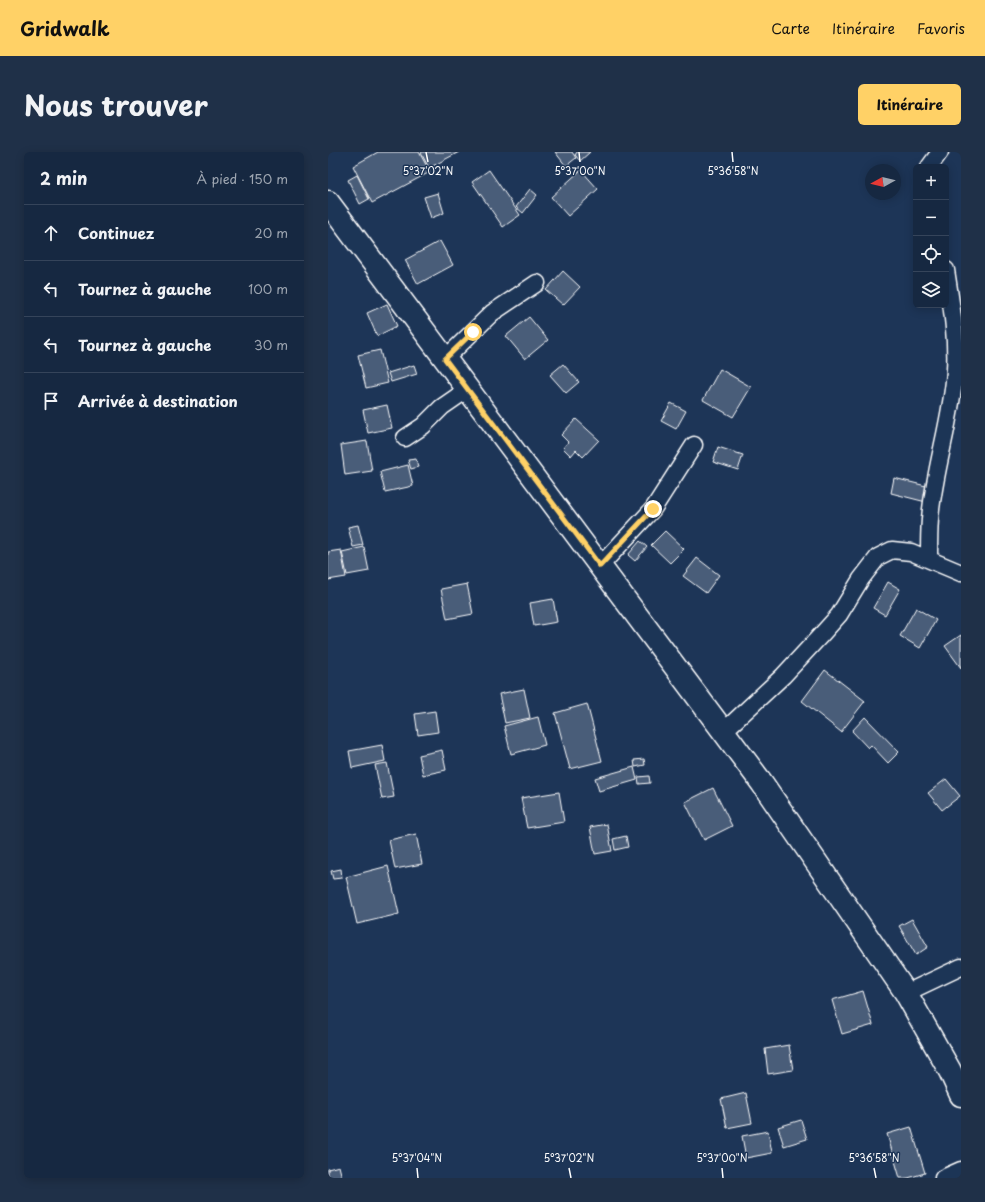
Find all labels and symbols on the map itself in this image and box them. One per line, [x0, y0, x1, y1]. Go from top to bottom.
text: 5°37'02"N [403, 163, 453, 178]
text: 5°37'00"N [554, 163, 606, 178]
text: 5°36'58"N [708, 163, 759, 178]
north arrow [865, 164, 901, 200]
route start [464, 323, 482, 341]
route end [644, 500, 662, 518]
text: 5°37'04"N [392, 1150, 442, 1165]
text: 5°37'02"N [544, 1150, 594, 1165]
text: 5°37'00"N [696, 1150, 748, 1165]
text: 5°36'58"N [849, 1150, 900, 1165]

